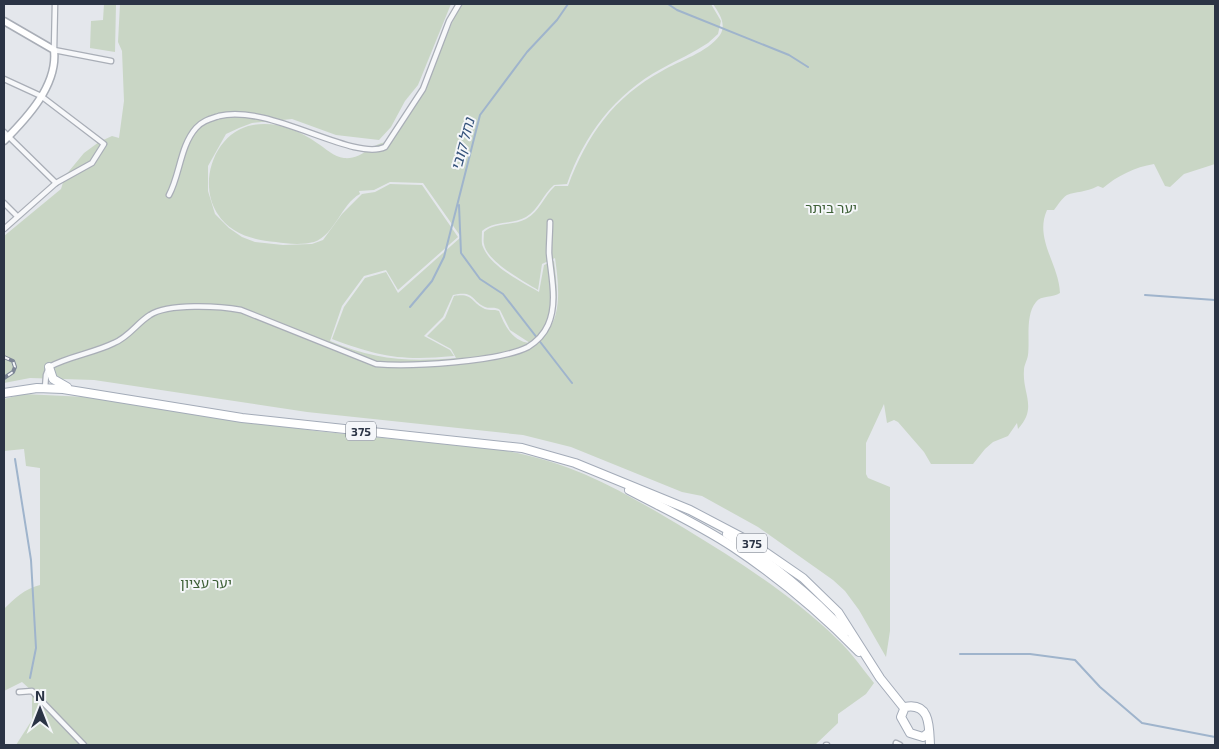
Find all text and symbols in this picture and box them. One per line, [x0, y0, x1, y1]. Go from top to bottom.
water label: נחל קובי [446, 115, 478, 172]
park label: יער ביתר [805, 199, 857, 216]
road number: 375 [346, 422, 376, 441]
road number: 375 [737, 534, 767, 552]
park label: יער עציון [180, 574, 232, 591]
north arrow [15, 684, 65, 734]
text: N [35, 687, 45, 704]

